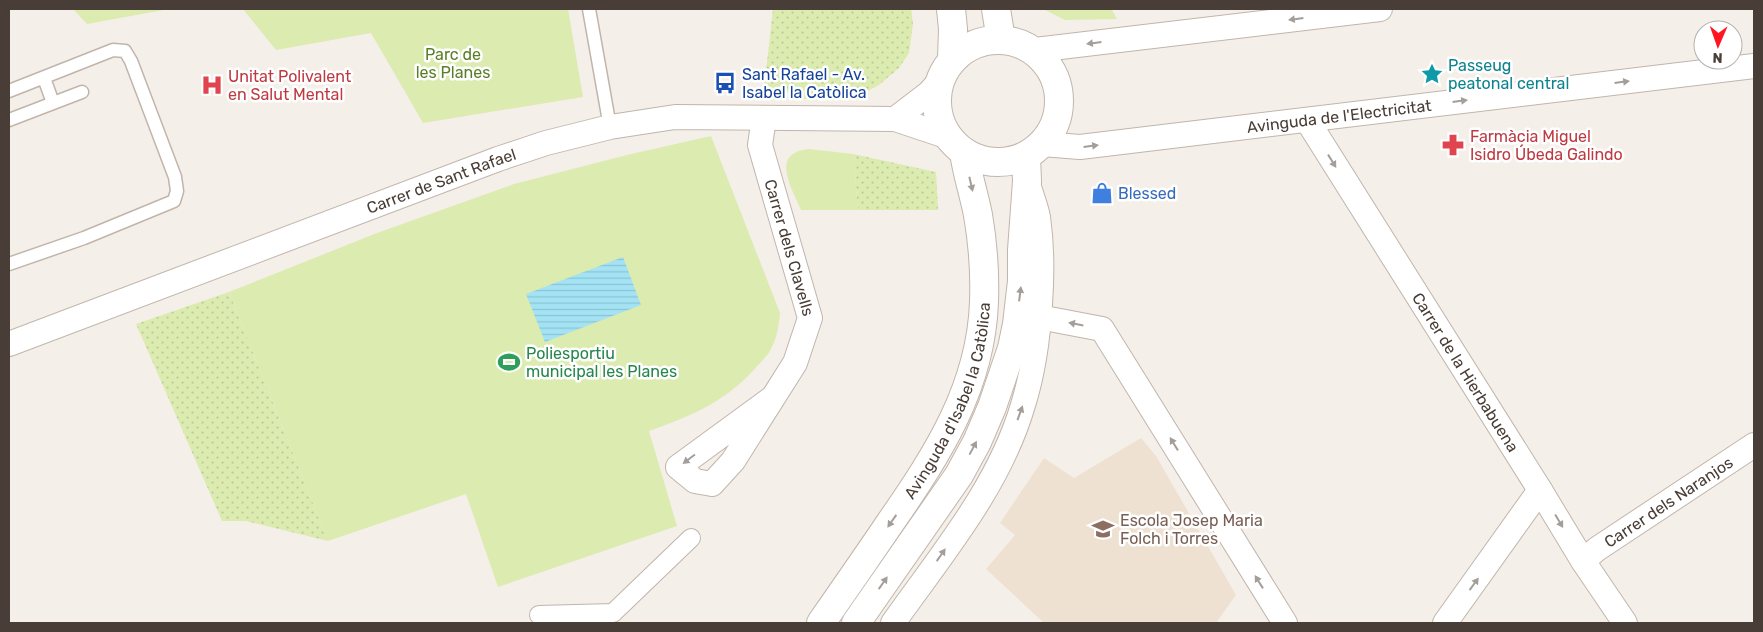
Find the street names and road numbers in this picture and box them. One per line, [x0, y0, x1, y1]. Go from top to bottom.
street label: Avinguda de l'Electricitat [1246, 96, 1432, 137]
street label: Carrer de Sant Rafael [364, 145, 518, 218]
street label: Carrer dels Clavells [760, 177, 818, 318]
street label: Carrer de la Hierbabuena [1408, 289, 1523, 456]
street label: Avinguda d'Isabel la Catòlica [900, 302, 994, 502]
street label: Carrer dels Naranjos [1601, 453, 1737, 552]

